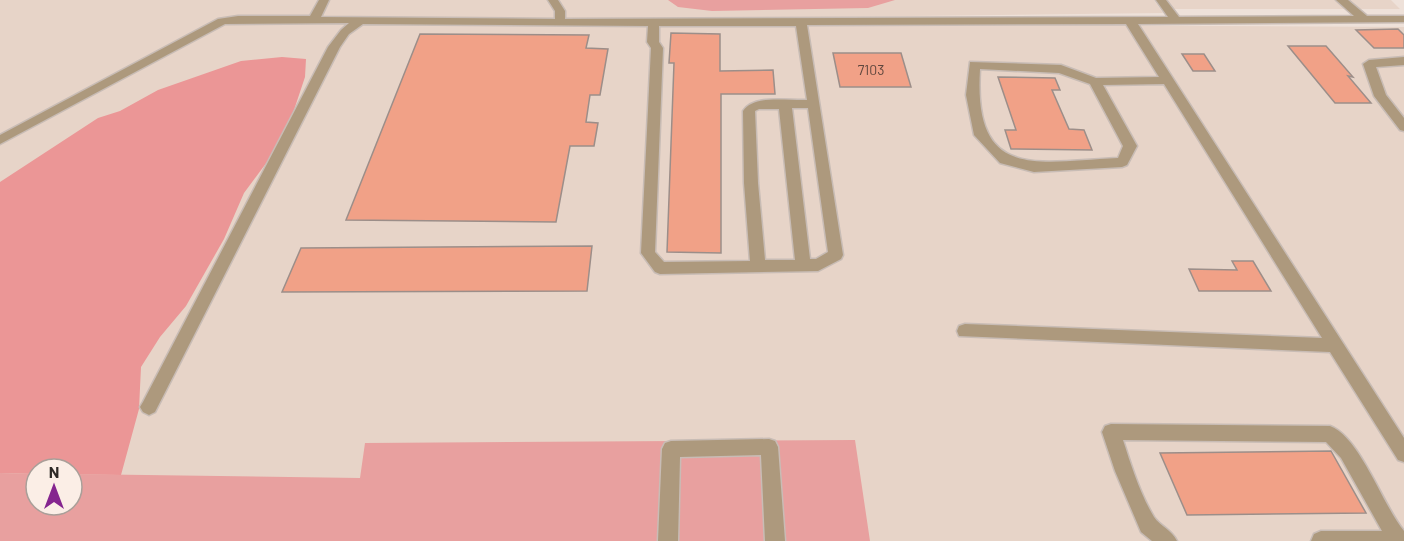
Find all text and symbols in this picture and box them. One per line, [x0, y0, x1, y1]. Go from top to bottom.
house number: 7103 [858, 61, 884, 78]
north arrow [24, 457, 84, 517]
text: N [49, 462, 59, 481]

